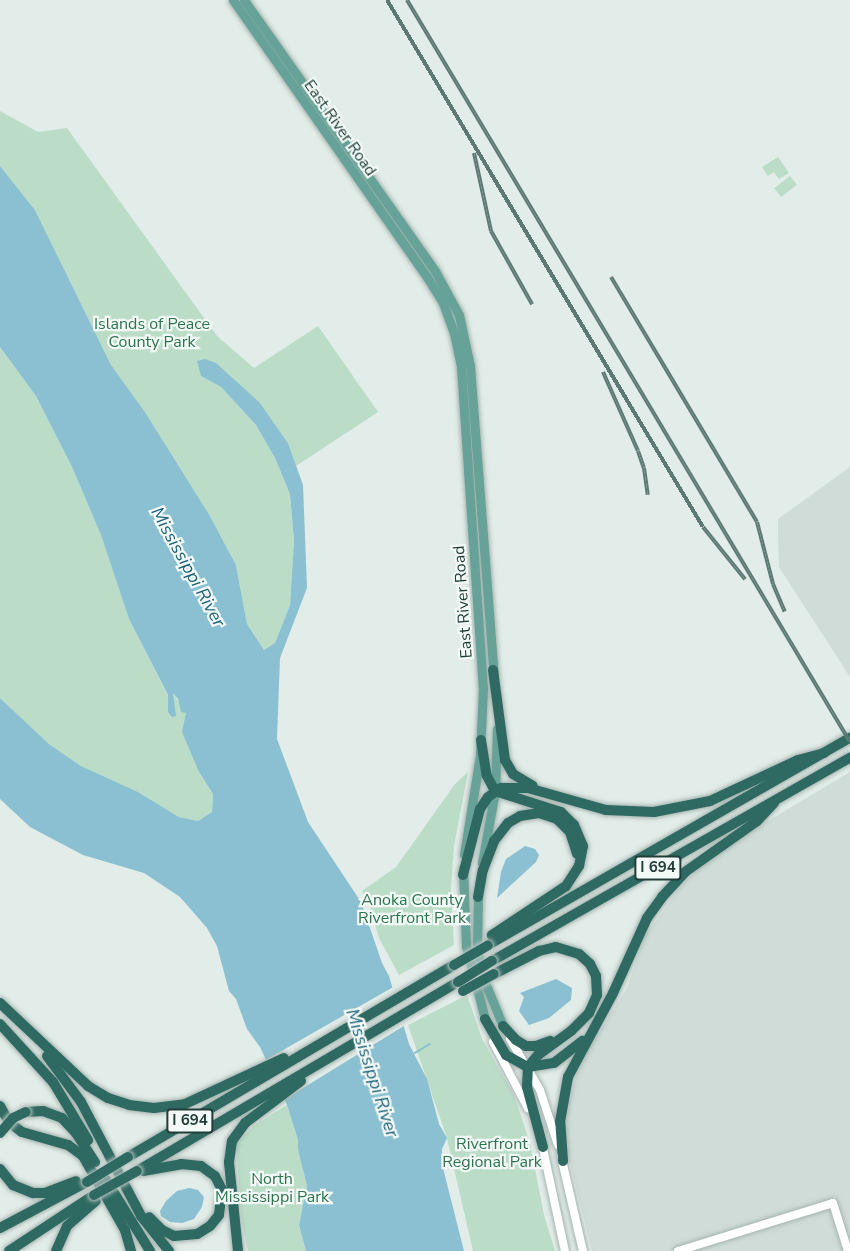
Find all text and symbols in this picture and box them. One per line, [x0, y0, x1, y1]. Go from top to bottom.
street label: East River Road [300, 76, 380, 180]
park label: Islands of Peace County Park [94, 314, 210, 352]
water label: Mississippi River [146, 503, 230, 631]
street label: East River Road [449, 545, 477, 659]
road number: I 694 [634, 856, 682, 880]
park label: Anoka County Riverfront Park [358, 890, 466, 928]
water label: Mississippi River [341, 1006, 403, 1140]
road number: I 694 [166, 1109, 214, 1133]
park label: Riverfront Regional Park [442, 1134, 542, 1172]
park label: North Mississippi Park [215, 1169, 329, 1207]

